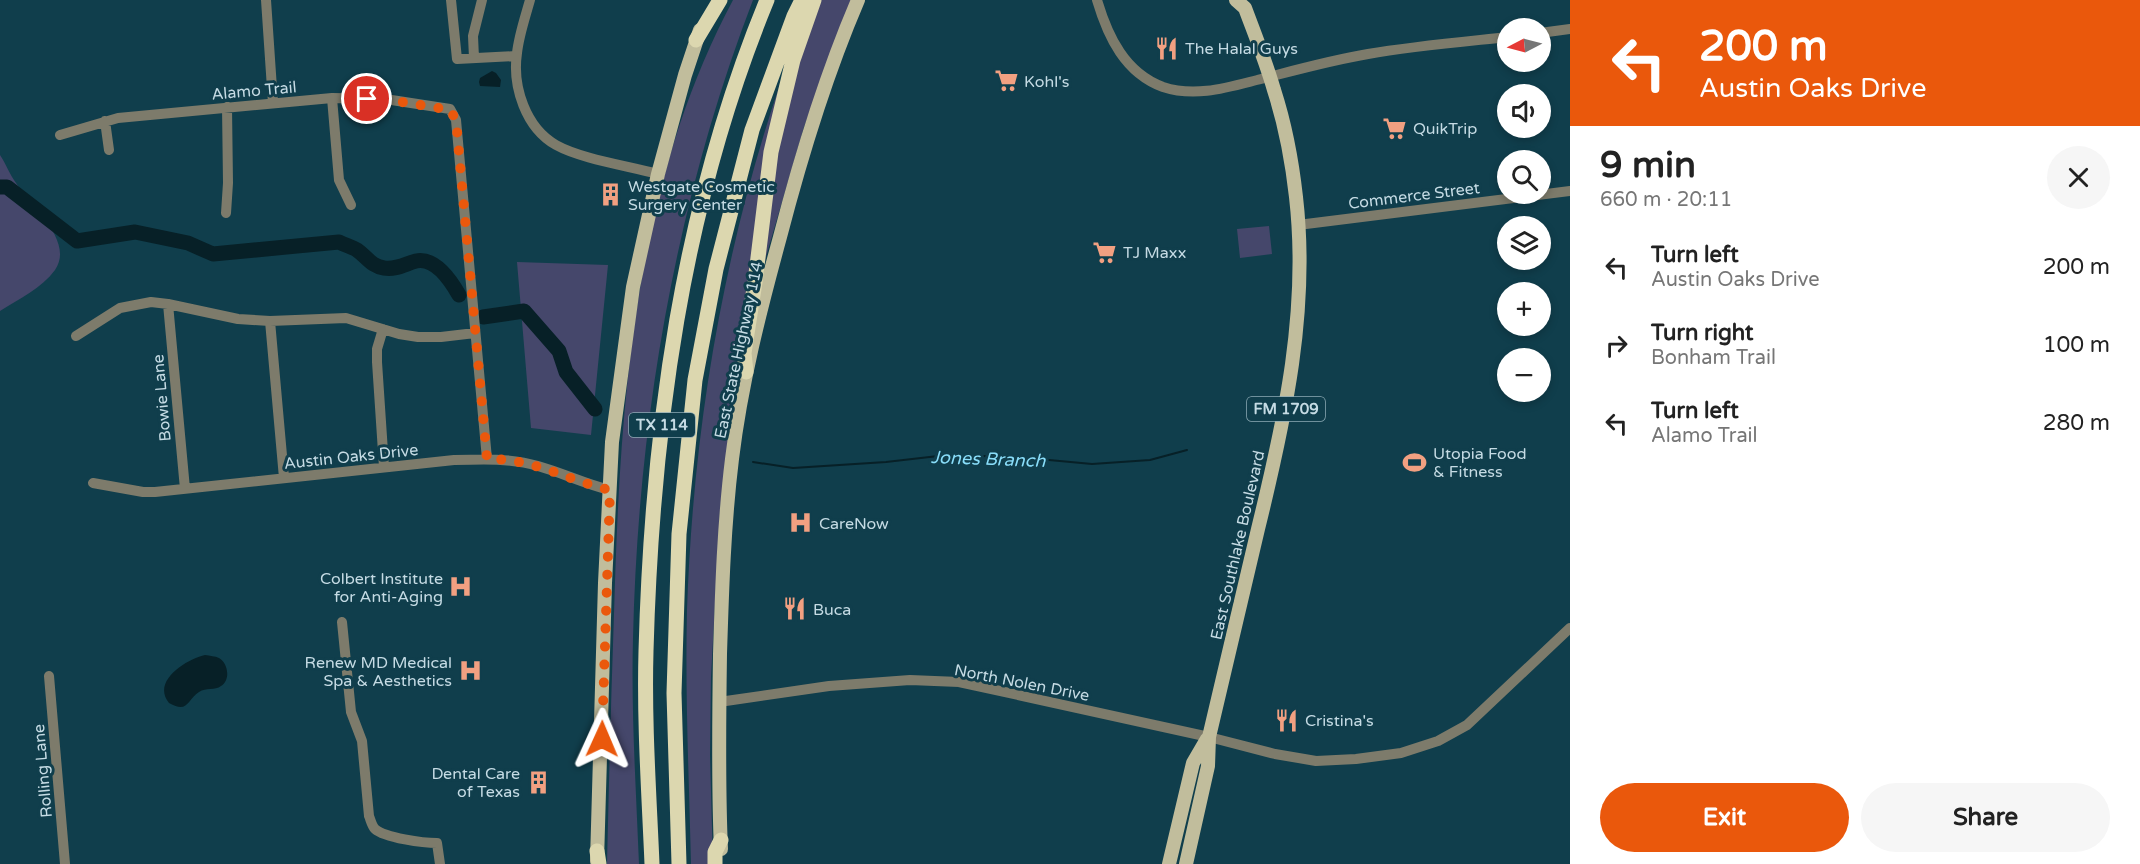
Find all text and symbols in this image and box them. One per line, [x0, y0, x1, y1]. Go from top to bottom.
north arrow [1497, 18, 1551, 72]
map controls [1497, 18, 1551, 402]
text: 200 m [1699, 21, 1828, 72]
icon: left [1600, 24, 1678, 102]
restaurant icon: The Halal Guys [1154, 35, 1180, 61]
place label: The Halal Guys [1185, 39, 1298, 59]
supermarket icon: Kohl's [993, 68, 1019, 94]
place label: Kohl's [1024, 72, 1069, 92]
text: Austin Oaks Drive [1699, 72, 1926, 105]
pin [341, 73, 392, 124]
street label: Alamo Trail [211, 77, 297, 105]
icon: arrive [350, 82, 383, 115]
button: sound [1497, 84, 1551, 138]
supermarket icon: QuikTrip [1382, 115, 1408, 141]
place label: QuikTrip [1413, 119, 1477, 139]
text: 9 min [1600, 144, 1696, 187]
button: close [2047, 146, 2110, 209]
button: search [1497, 150, 1551, 204]
place label: Westgate Cosmetic Surgery Center [628, 177, 775, 215]
street label: Commerce Street [1347, 178, 1481, 214]
building icon: Westgate Cosmetic Surgery Center [597, 182, 623, 208]
text: 660 m · 20:11 [1600, 188, 1732, 212]
button: layers [1497, 216, 1551, 270]
supermarket icon: TJ Maxx [1092, 239, 1118, 265]
text: Turn left [1651, 242, 1739, 268]
place label: TJ Maxx [1123, 243, 1186, 263]
icon: left [1600, 251, 1633, 284]
text: 200 m [2043, 254, 2110, 280]
street label: East State Highway 114 [710, 260, 768, 441]
text: Austin Oaks Drive [1651, 268, 1819, 292]
button: + [1497, 282, 1551, 336]
text: Turn right [1651, 320, 1753, 346]
icon: right [1600, 329, 1633, 362]
text: 100 m [2043, 332, 2110, 358]
text: Bonham Trail [1651, 346, 1776, 370]
button: − [1497, 348, 1551, 402]
street label: Bowie Lane [148, 353, 176, 442]
road number: FM 1709 [1247, 397, 1325, 421]
text: Turn left [1651, 398, 1739, 424]
icon: left [1600, 407, 1633, 440]
text: 280 m [2043, 410, 2110, 436]
road number: TX 114 [629, 413, 695, 437]
text: Alamo Trail [1651, 424, 1758, 448]
street label: Austin Oaks Drive [283, 440, 419, 474]
place label: Utopia Food & Fitness [1433, 444, 1527, 482]
water label: Jones Branch [930, 446, 1047, 472]
street label: East Southlake Boulevard [1206, 449, 1270, 642]
sports icon: Utopia Food & Fitness [1402, 449, 1428, 475]
hospital icon: CareNow [788, 510, 814, 536]
place label: CareNow [819, 514, 889, 534]
place label: Colbert Institute for Anti-Aging [320, 569, 443, 607]
hospital icon: Colbert Institute for Anti-Aging [448, 574, 474, 600]
restaurant icon: Buca [782, 596, 808, 622]
place label: Buca [813, 600, 851, 620]
place label: Renew MD Medical Spa & Aesthetics [304, 653, 452, 691]
hospital icon: Renew MD Medical Spa & Aesthetics [457, 658, 483, 684]
street label: North Nolen Drive [953, 660, 1091, 706]
position arrow [570, 707, 634, 771]
restaurant icon: Cristina's [1274, 707, 1300, 733]
place label: Cristina's [1305, 711, 1374, 731]
street label: Rolling Lane [29, 723, 57, 819]
place label: Dental Care of Texas [431, 764, 520, 802]
building icon: Dental Care of Texas [525, 769, 551, 795]
button: Exit [1600, 783, 1849, 852]
button: Share [1861, 783, 2110, 852]

